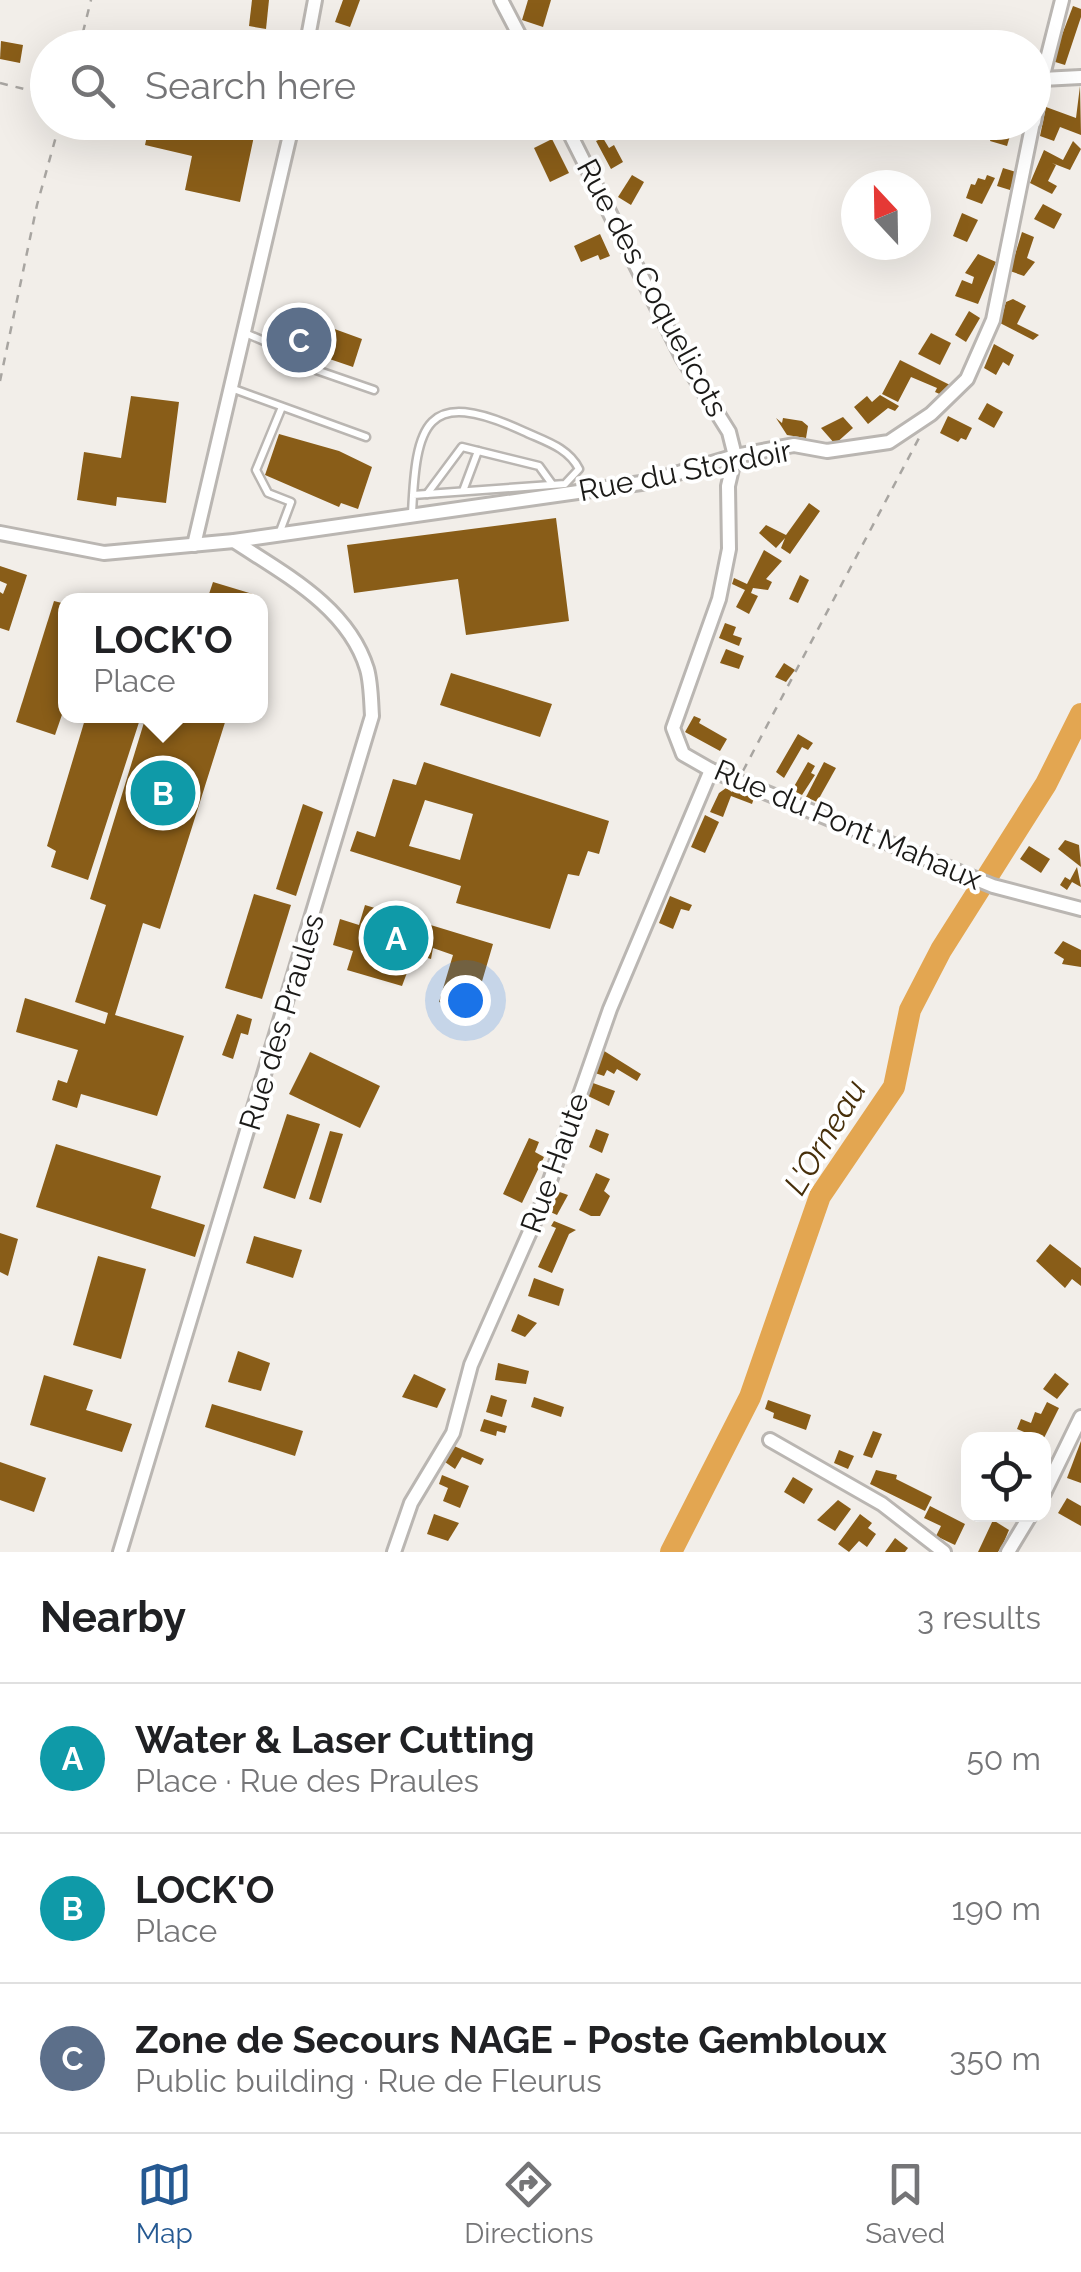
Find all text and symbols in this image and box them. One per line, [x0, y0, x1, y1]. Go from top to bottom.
search box [30, 30, 1051, 140]
icon: search [65, 58, 120, 113]
text: Search here [145, 63, 356, 108]
street label: Rue des Coquelicots [570, 153, 735, 422]
north arrow [841, 170, 931, 260]
pin: C [266, 302, 332, 378]
street label: Rue du Stordoir [576, 433, 795, 508]
popup [58, 593, 268, 723]
text: LOCK'O [93, 617, 233, 662]
text: Place [93, 662, 176, 699]
street label: Rue du Pont Mahaux [709, 752, 987, 897]
pin: B [130, 756, 196, 830]
pin: A [364, 900, 428, 976]
street label: Rue des Praules [232, 909, 331, 1134]
your location [440, 975, 491, 1026]
water label: L'Orneau [776, 1073, 873, 1201]
street label: Rue Haute [513, 1088, 596, 1237]
map controls [961, 1432, 1051, 1522]
button: locate [961, 1432, 1051, 1522]
text: Nearby [40, 1593, 186, 1642]
text: 3 results [917, 1599, 1041, 1636]
text: Water & Laser Cutting [135, 1717, 535, 1762]
text: A [62, 1740, 83, 1777]
text: 50 m [966, 1740, 1041, 1777]
text: Place · Rue des Praules [135, 1762, 479, 1799]
text: LOCK'O [135, 1867, 274, 1912]
text: B [62, 1890, 83, 1927]
text: 190 m [951, 1890, 1041, 1927]
text: Place [135, 1912, 217, 1949]
text: Zone de Secours NAGE - Poste Gembloux [135, 2017, 887, 2062]
text: C [62, 2040, 83, 2077]
text: 350 m [949, 2040, 1041, 2077]
text: Public building · Rue de Fleurus [135, 2062, 602, 2099]
tab: Map [136, 2157, 193, 2250]
tab: Directions [464, 2157, 594, 2250]
tab: Saved [865, 2157, 945, 2250]

